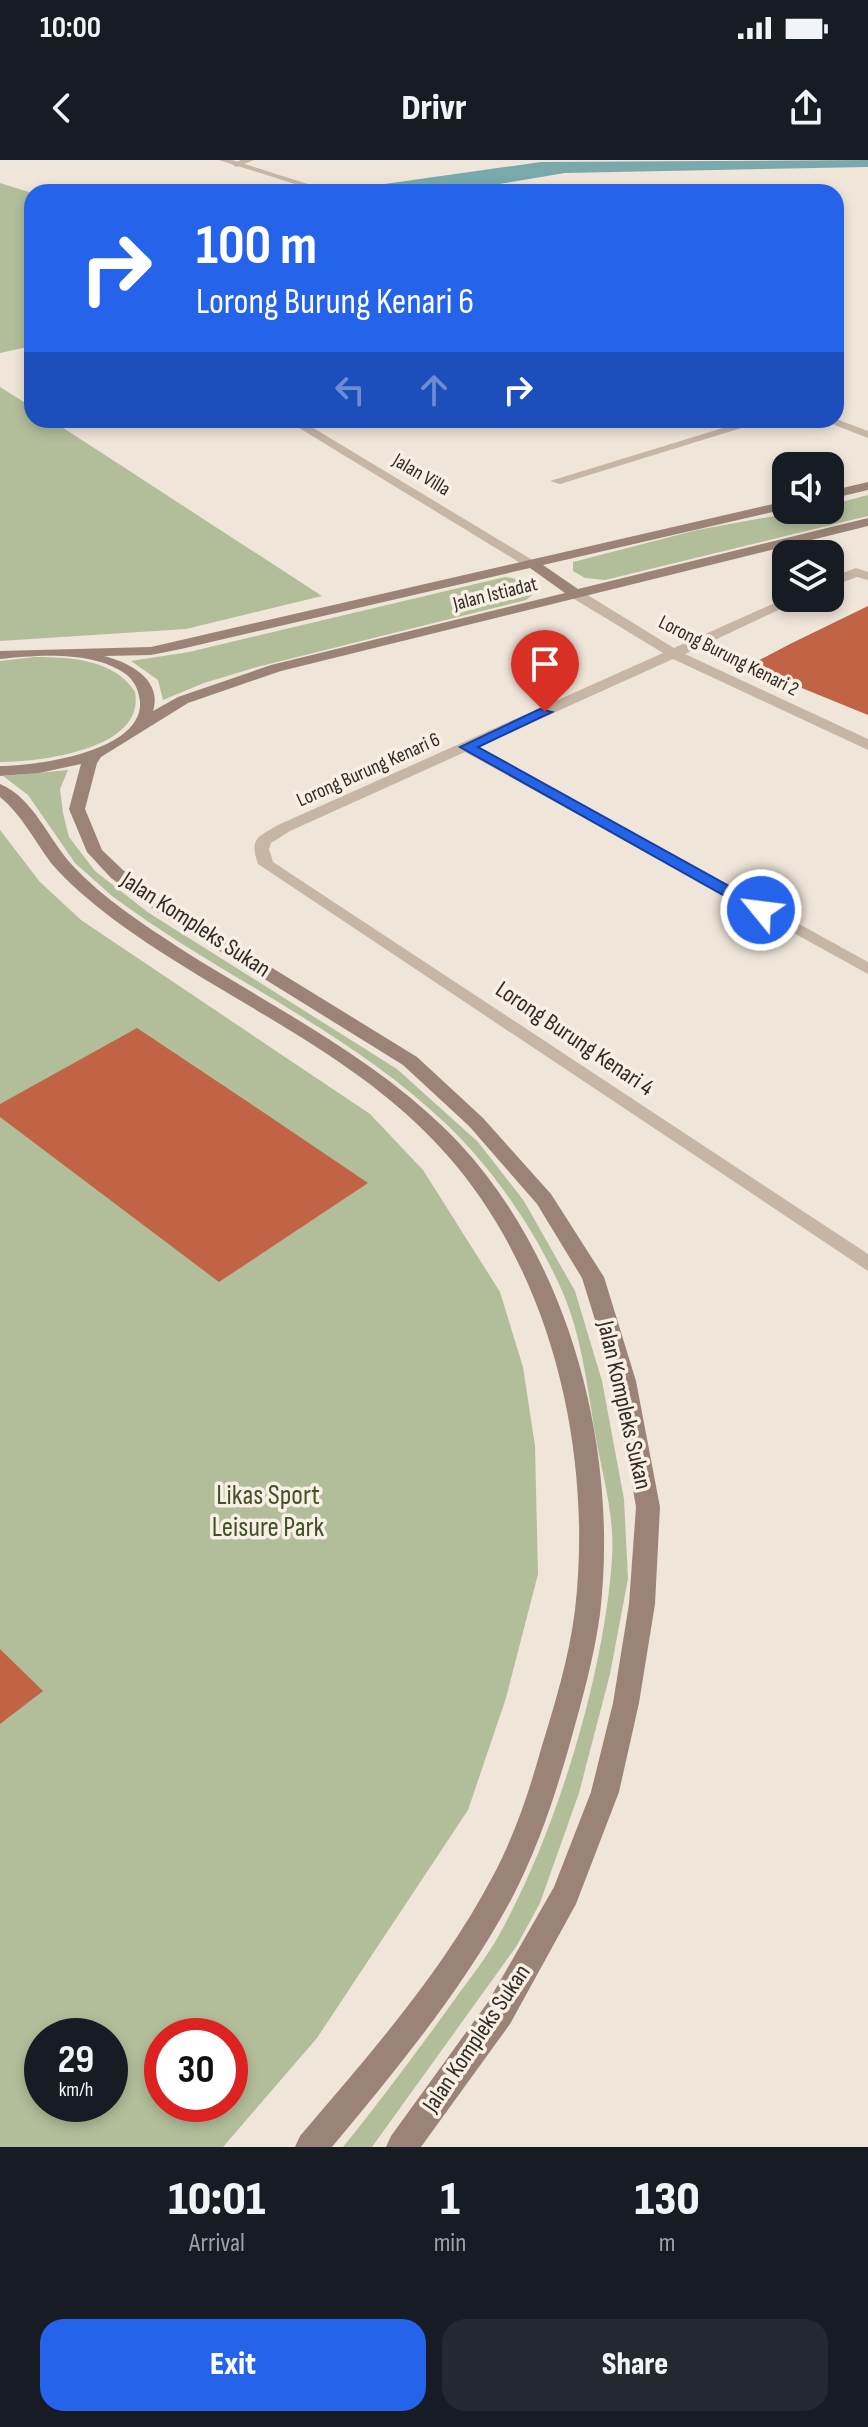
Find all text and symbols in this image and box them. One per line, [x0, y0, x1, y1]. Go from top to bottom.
text: 10:00 [40, 10, 101, 46]
icon: back [40, 86, 84, 130]
icon: share [784, 86, 828, 130]
text: Drivr [401, 87, 467, 130]
text: 100 m [196, 213, 317, 280]
icon: right [64, 216, 168, 320]
text: Lorong Burung Kenari 6 [196, 281, 474, 324]
icon: left [328, 368, 372, 412]
icon: ahead [412, 368, 456, 412]
icon: right [496, 368, 540, 412]
street label: Jalan Villa [388, 448, 455, 501]
map controls [772, 452, 844, 612]
button: sound [772, 452, 844, 524]
button: layers [772, 540, 844, 612]
street label: Jalan Istiadat [450, 572, 540, 616]
street label: Lorong Burung Kenari 2 [655, 610, 803, 702]
pin [511, 630, 579, 712]
icon: arrive [523, 642, 567, 686]
street label: Lorong Burung Kenari 6 [293, 728, 444, 812]
street label: Jalan Kompleks Sukan [115, 865, 276, 983]
position arrow [719, 868, 803, 952]
street label: Lorong Burung Kenari 4 [490, 975, 659, 1102]
street label: Jalan Kompleks Sukan [591, 1317, 658, 1492]
park label: Likas Sport Leisure Park [212, 1479, 325, 1544]
street label: Jalan Kompleks Sukan [416, 1959, 537, 2119]
speed limit sign: 30 [144, 2018, 248, 2122]
text: 29 [58, 2036, 94, 2084]
text: km/h [59, 2078, 93, 2102]
text: 10:01 [168, 2171, 266, 2228]
text: 1 [440, 2171, 460, 2228]
text: 130 [634, 2171, 700, 2228]
text: Arrival [189, 2228, 245, 2259]
text: min [434, 2228, 466, 2259]
text: m [659, 2228, 676, 2259]
button: Exit [40, 2319, 426, 2411]
button: Share [442, 2319, 828, 2411]

